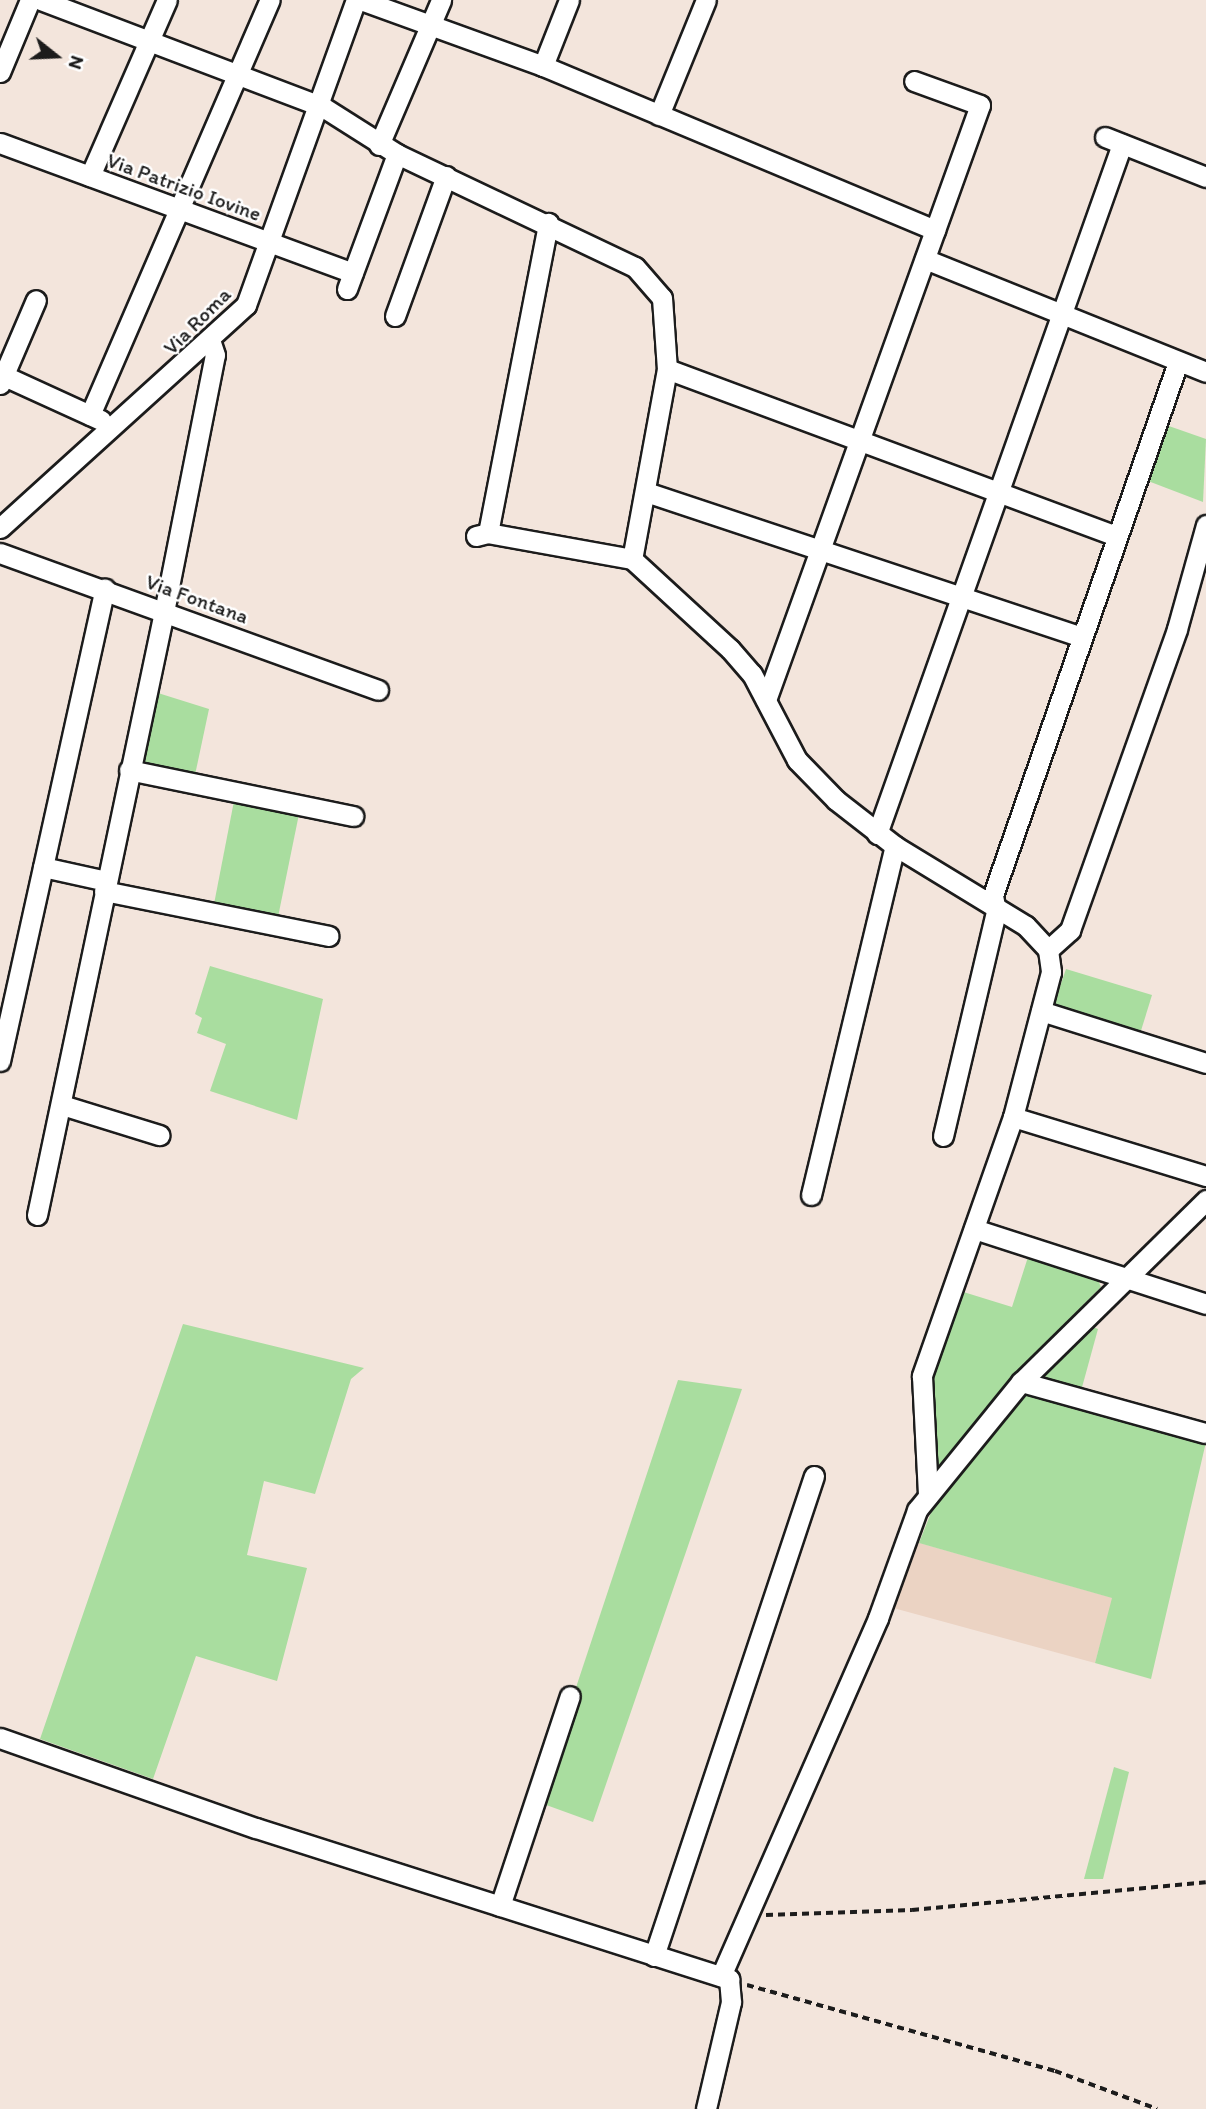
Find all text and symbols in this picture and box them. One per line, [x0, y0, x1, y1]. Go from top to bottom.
north arrow [21, 21, 91, 91]
text: N [64, 53, 89, 72]
street label: Via Patrizio Iovine [104, 148, 264, 226]
street label: Via Roma [158, 282, 236, 360]
street label: Via Fontana [143, 569, 251, 629]

